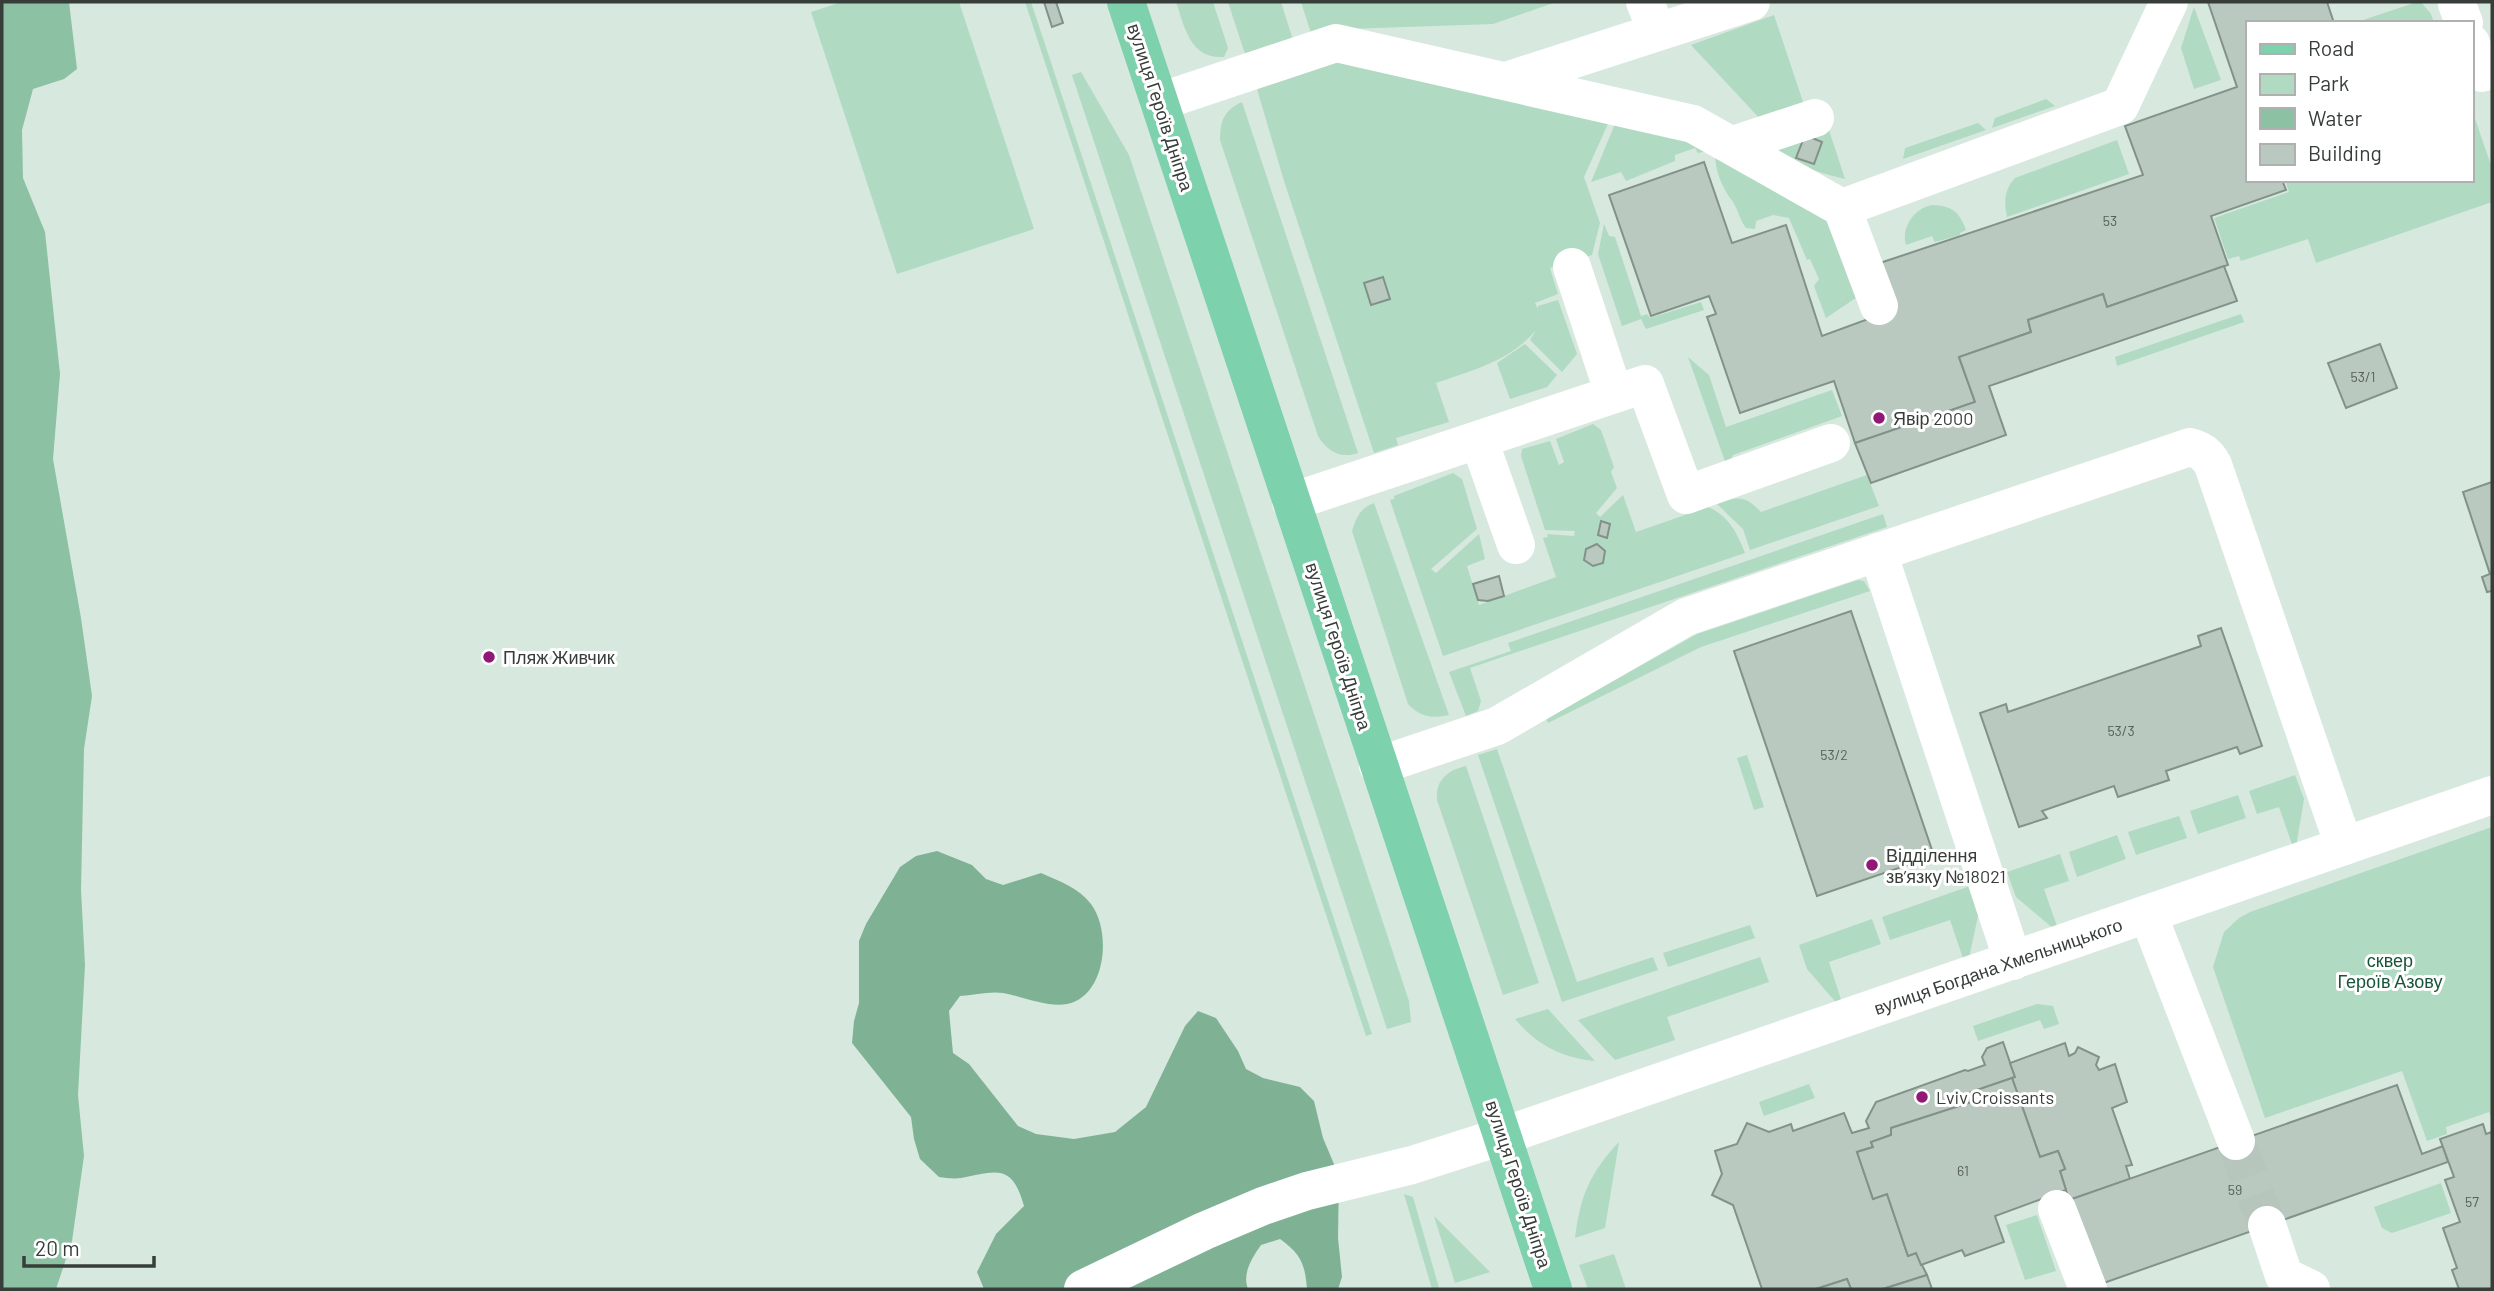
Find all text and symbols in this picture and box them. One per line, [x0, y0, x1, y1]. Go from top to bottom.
street label: вулиця Героїв Дніпра [1124, 21, 1199, 194]
legend [2246, 21, 2473, 182]
text: Road [2308, 35, 2354, 60]
text: Park [2308, 70, 2349, 95]
text: Water [2308, 105, 2363, 130]
text: Building [2308, 140, 2382, 165]
house number: 53 [2103, 212, 2117, 229]
house number: 53/1 [2351, 368, 2375, 385]
place label: Явір 2000 [1893, 407, 1973, 429]
marker: Явір 2000 [1871, 410, 1887, 426]
street label: вулиця Героїв Дніпра [1302, 560, 1377, 733]
place label: Пляж Живчик [503, 646, 615, 668]
marker: Пляж Живчик [481, 649, 497, 665]
house number: 53/3 [2107, 722, 2135, 739]
house number: 53/2 [1820, 746, 1848, 763]
place label: Відділення зв’язку №18021 [1886, 844, 2006, 887]
marker: Відділення зв’язку №18021 [1864, 857, 1880, 873]
street label: вулиця Богдана Хмельницького [1871, 913, 2125, 1019]
park label: сквер Героїв Азову [2338, 949, 2442, 992]
place label: Lviv Croissants [1936, 1086, 2054, 1108]
marker: Lviv Croissants [1914, 1089, 1930, 1105]
street label: вулиця Героїв Дніпра [1482, 1098, 1557, 1271]
house number: 61 [1957, 1162, 1969, 1179]
house number: 59 [2228, 1181, 2242, 1198]
house number: 57 [2465, 1193, 2479, 1210]
scale bar [24, 1224, 154, 1268]
text: 20 m [35, 1235, 80, 1260]

